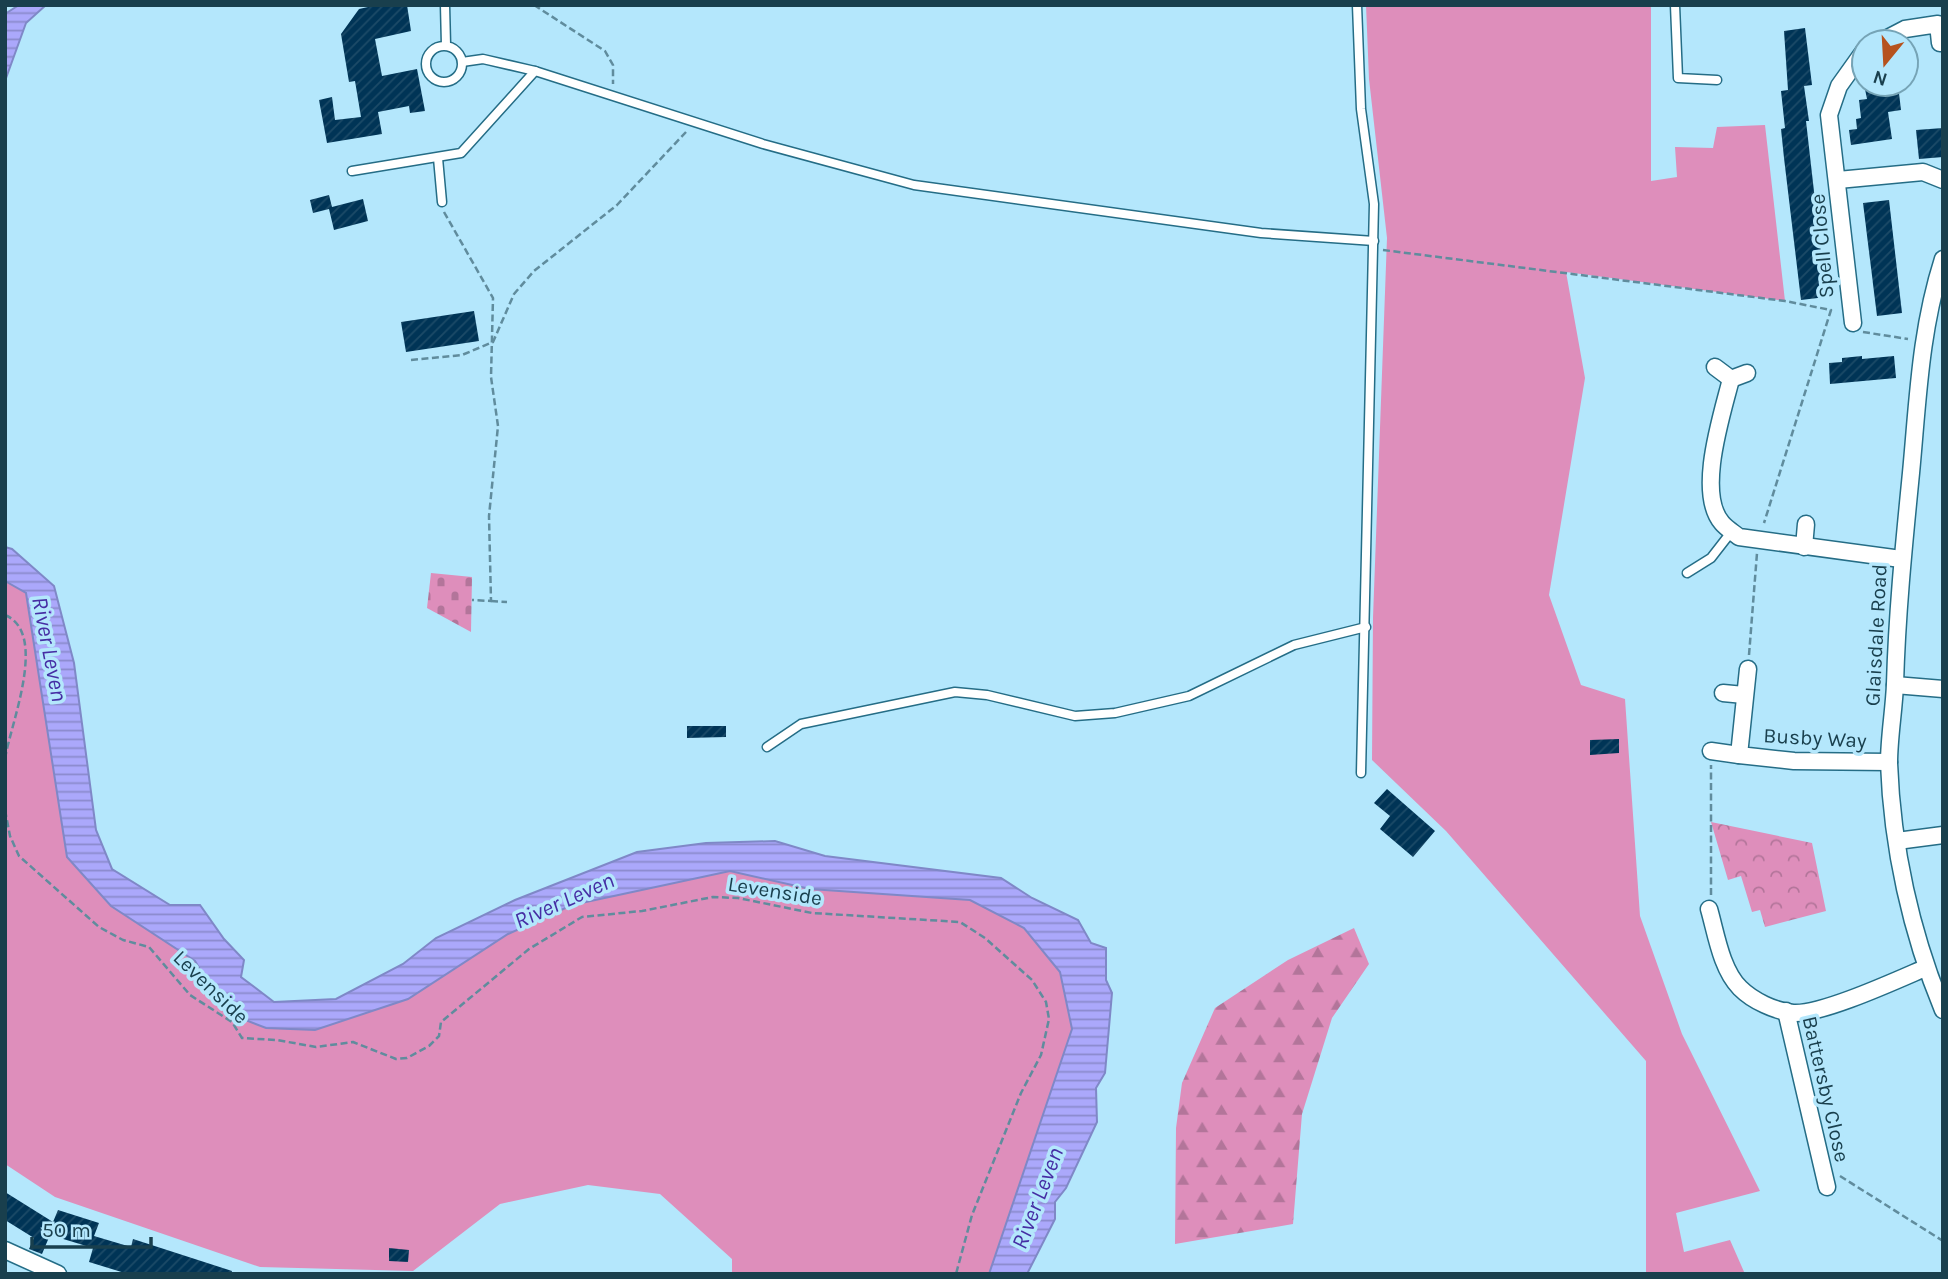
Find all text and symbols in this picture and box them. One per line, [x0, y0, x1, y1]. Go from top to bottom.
north arrow [1850, 28, 1920, 98]
text: N [1870, 66, 1890, 91]
street label: Spell Close [1805, 193, 1839, 299]
street label: Glaisdale Road [1860, 563, 1892, 707]
water label: River Leven [26, 594, 73, 704]
street label: Busby Way [1763, 723, 1868, 753]
water label: River Leven [510, 866, 618, 934]
street label: Levenside [726, 872, 824, 910]
street label: Levenside [168, 945, 254, 1029]
street label: Battersby Close [1798, 1014, 1854, 1164]
water label: River Leven [1006, 1144, 1069, 1253]
scale bar [32, 1206, 150, 1250]
text: 50 m [42, 1218, 91, 1242]

